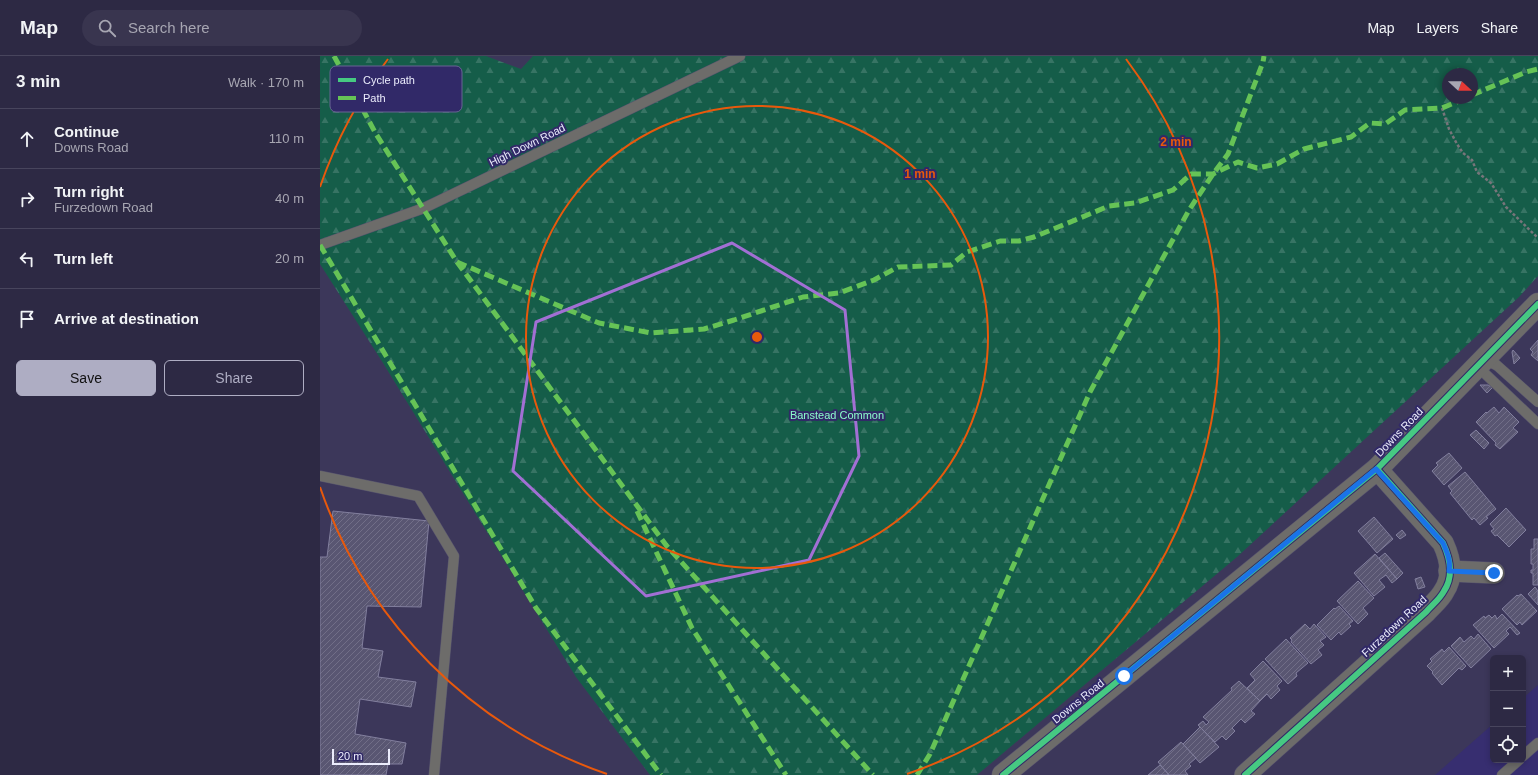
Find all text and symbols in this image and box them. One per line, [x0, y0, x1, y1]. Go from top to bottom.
search box [82, 10, 362, 46]
text: Map [20, 17, 58, 38]
icon: search [96, 17, 118, 39]
text: Search here [128, 19, 210, 36]
text: Map [1367, 20, 1395, 36]
text: Layers [1417, 20, 1459, 36]
text: Share [1481, 20, 1518, 36]
legend [330, 66, 462, 112]
north arrow [1442, 68, 1478, 104]
text: 3 min [16, 72, 60, 91]
text: Cycle path [363, 74, 415, 86]
text: Walk · 170 m [228, 75, 304, 90]
text: Path [363, 92, 386, 104]
street label: High Down Road [487, 121, 567, 169]
text: Continue [54, 123, 119, 140]
icon: ahead [16, 128, 38, 150]
text: 110 m [269, 131, 304, 146]
text: 2 min [1160, 135, 1192, 149]
text: Downs Road [54, 140, 128, 155]
text: 1 min [904, 167, 936, 181]
text: Turn right [54, 183, 124, 200]
icon: right [16, 188, 38, 210]
text: 40 m [275, 191, 304, 206]
text: Furzedown Road [54, 200, 153, 215]
icon: left [16, 248, 38, 270]
text: Turn left [54, 250, 113, 267]
text: 20 m [275, 251, 304, 266]
icon: arrive [16, 308, 38, 330]
text: Arrive at destination [54, 310, 199, 327]
centre of rings [750, 330, 764, 344]
button: Save [16, 360, 156, 396]
button: Share [164, 360, 304, 396]
street label: Downs Road [1373, 405, 1425, 459]
park label: Banstead Common [790, 409, 884, 421]
route end [1485, 564, 1503, 582]
street label: Furzedown Road [1359, 593, 1429, 659]
map controls [1490, 655, 1526, 763]
button: + [1490, 655, 1526, 691]
route start [1115, 667, 1133, 685]
street label: Downs Road [1050, 677, 1106, 725]
button: − [1490, 691, 1526, 727]
button: locate [1490, 727, 1526, 763]
scale bar [332, 747, 390, 766]
text: 20 m [338, 750, 362, 762]

